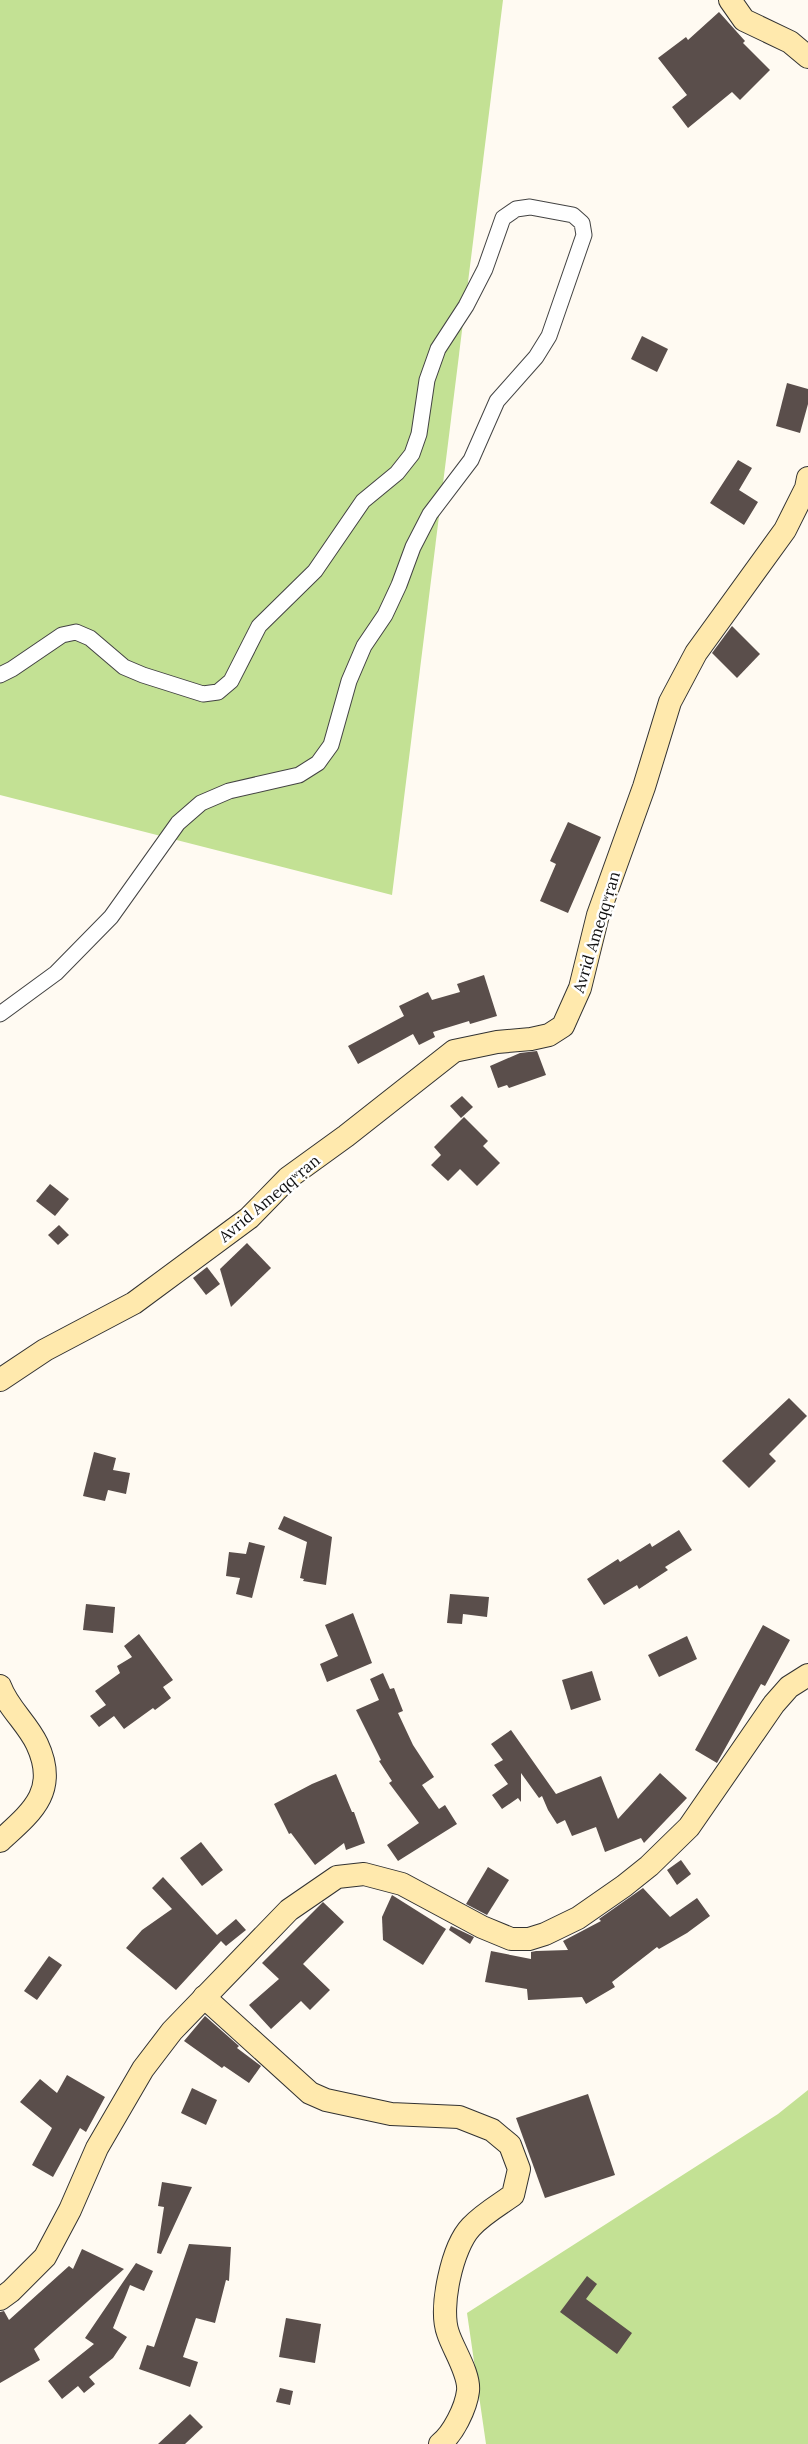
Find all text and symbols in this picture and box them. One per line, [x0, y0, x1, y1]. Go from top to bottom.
street label: Avrid Ameqqʷṛan [568, 869, 624, 996]
street label: Avrid Ameqqʷṛan [214, 1150, 324, 1247]

